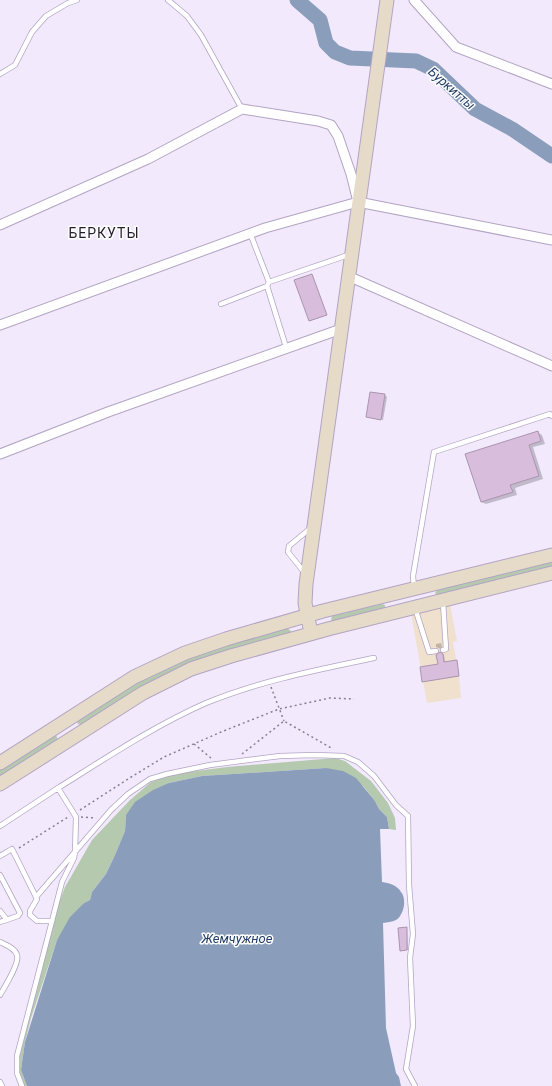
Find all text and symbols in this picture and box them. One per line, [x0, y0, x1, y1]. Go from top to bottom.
water label: Буркитты [425, 64, 478, 113]
district label: БЕРКУТЫ [69, 225, 140, 241]
water label: Жемчужное [201, 931, 273, 946]

